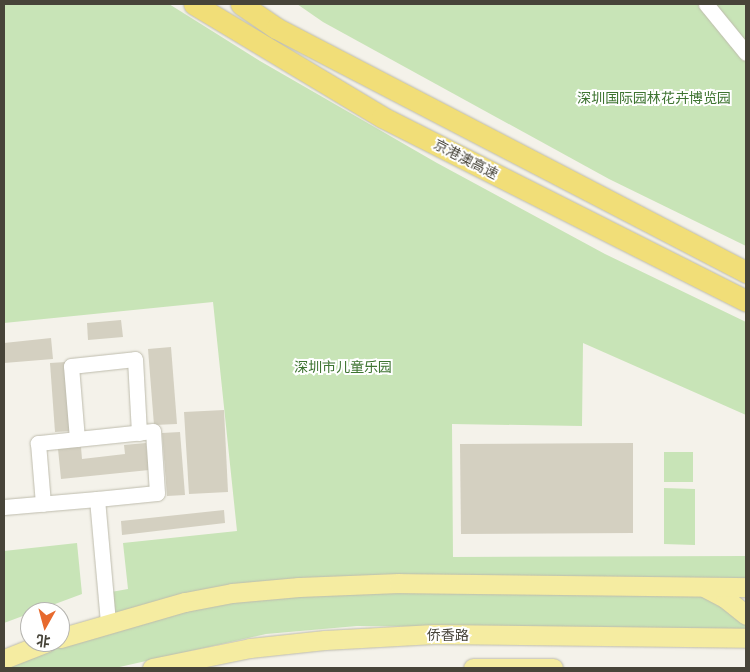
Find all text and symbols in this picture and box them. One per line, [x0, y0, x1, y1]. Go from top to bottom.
park label: 深圳国际园林花卉博览园 [577, 90, 731, 106]
street label: 京港澳高速 [431, 136, 501, 182]
park label: 深圳市儿童乐园 [294, 359, 392, 375]
north arrow [20, 602, 70, 652]
street label: 侨香路 [427, 627, 469, 643]
text: 北 [35, 632, 51, 651]

